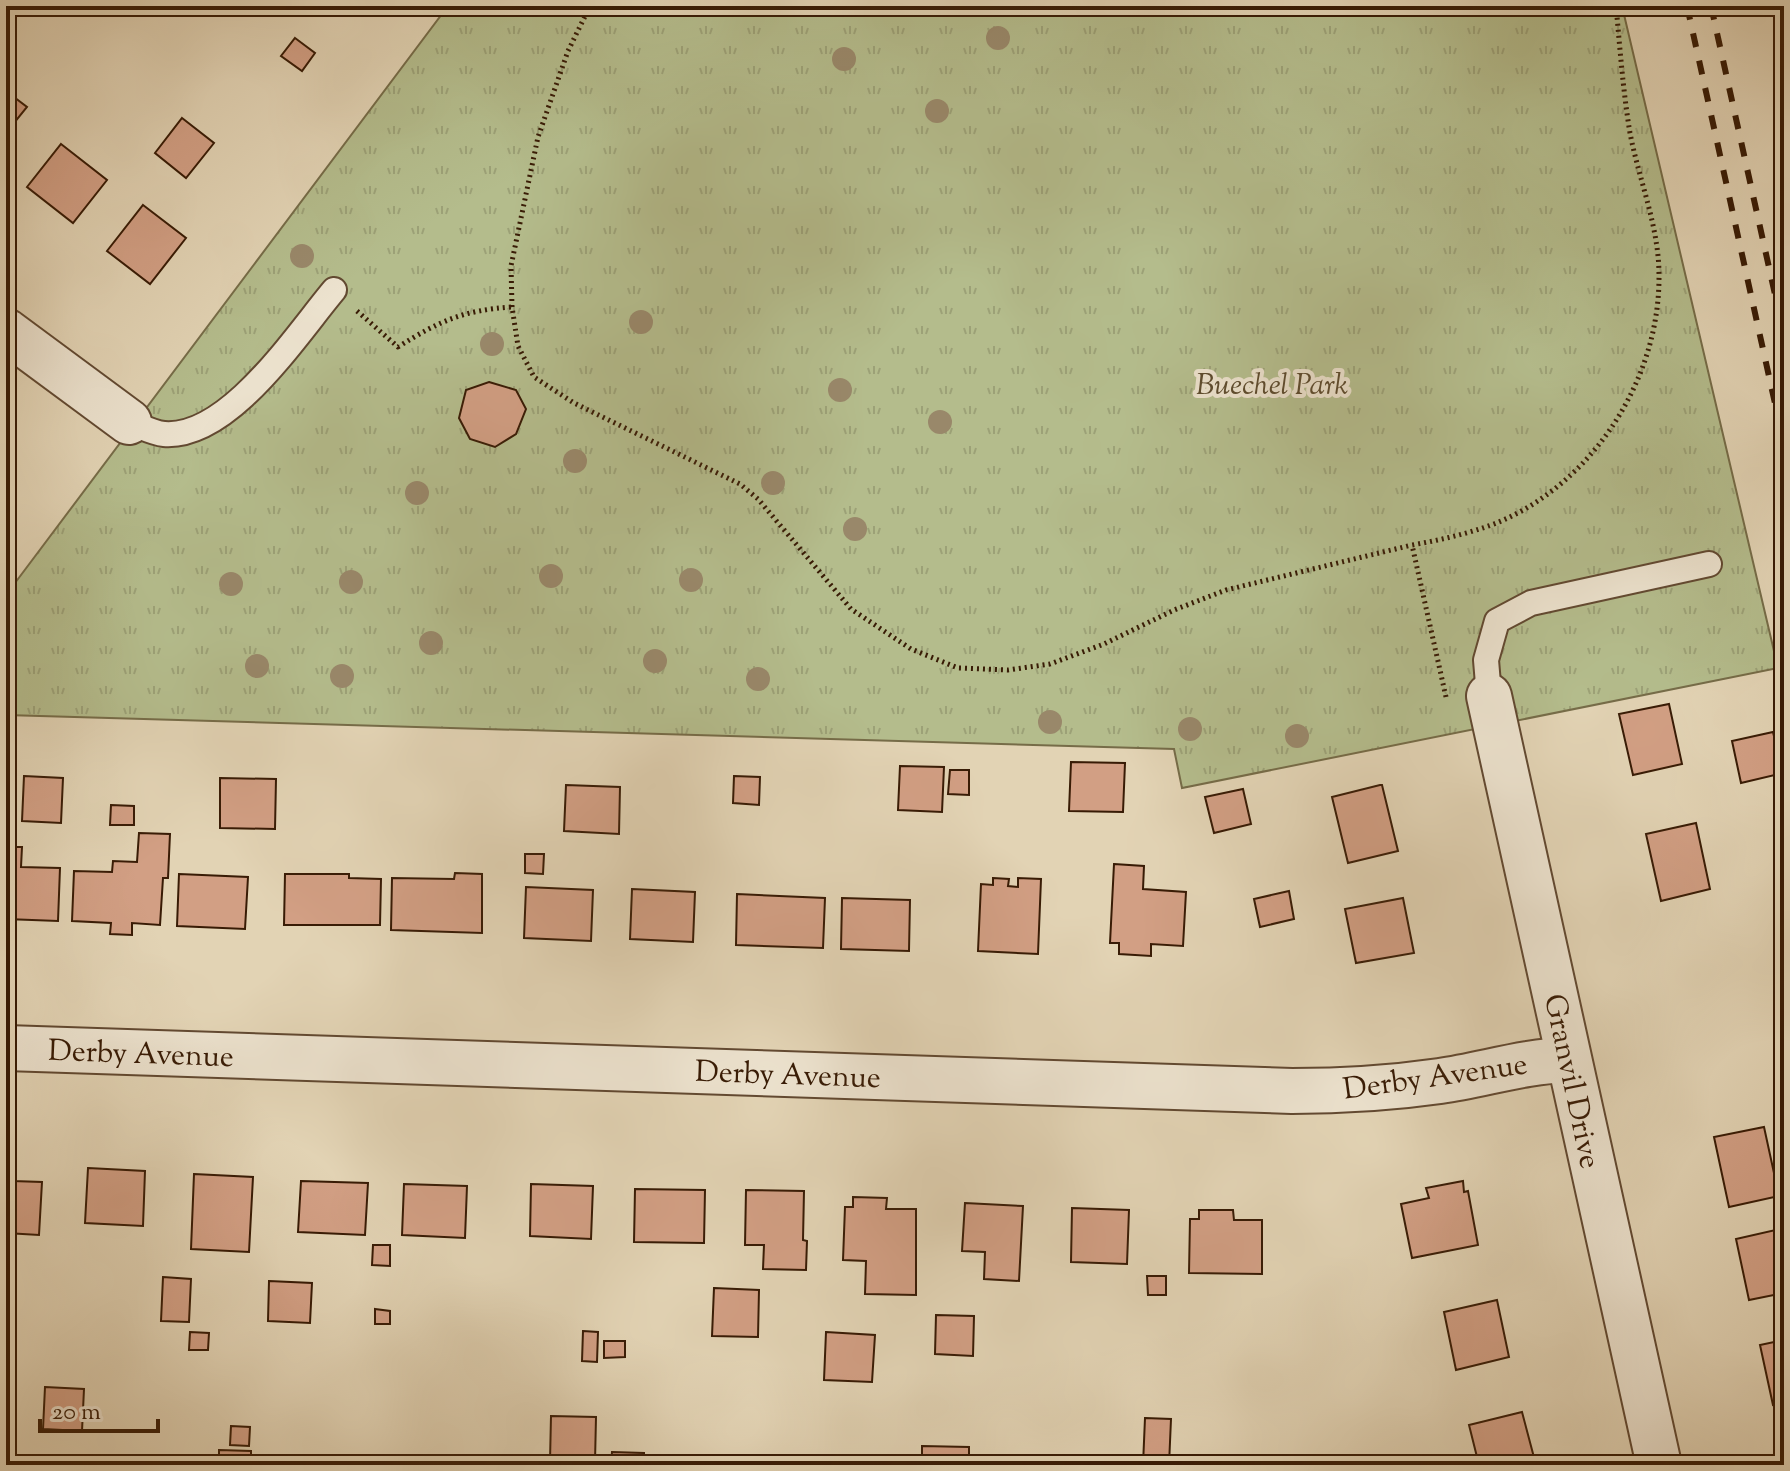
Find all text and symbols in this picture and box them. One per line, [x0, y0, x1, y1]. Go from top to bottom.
park label: Buechel Park [1196, 365, 1348, 408]
street label: Granvil Drive [1531, 990, 1610, 1173]
street label: Derby Avenue [47, 1031, 235, 1080]
street label: Derby Avenue [1340, 1044, 1530, 1113]
street label: Derby Avenue [694, 1052, 882, 1101]
scale bar [40, 1383, 158, 1433]
text: 20 m [52, 1396, 101, 1430]

